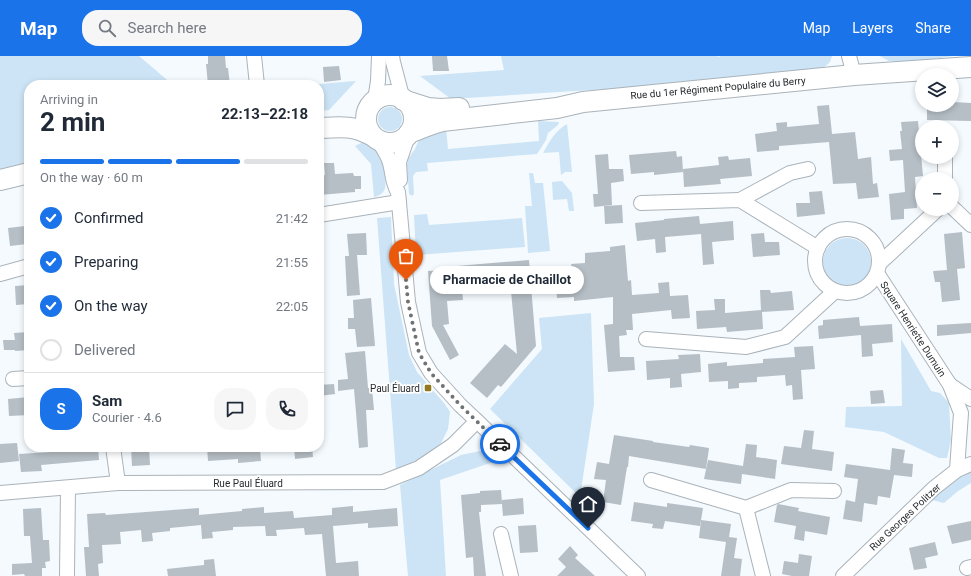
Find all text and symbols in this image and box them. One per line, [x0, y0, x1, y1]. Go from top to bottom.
search box [82, 10, 362, 46]
text: Map [20, 17, 58, 40]
icon: search [96, 17, 118, 39]
text: Search here [128, 19, 206, 37]
text: Map [803, 20, 830, 36]
text: Layers [852, 20, 893, 36]
text: Share [915, 20, 951, 36]
map controls [915, 68, 959, 216]
button: layers [915, 68, 959, 112]
street label: Rue du 1er Régiment Populaire du Berry [630, 75, 806, 101]
text: Arriving in [40, 92, 98, 107]
text: 22:13–22:18 [221, 105, 308, 123]
text: 2 min [40, 107, 105, 137]
button: + [915, 120, 959, 164]
text: On the way · 60 m [40, 170, 143, 185]
button: − [915, 172, 959, 216]
icon: check [40, 207, 62, 229]
text: Confirmed [74, 209, 144, 227]
text: 21:42 [276, 211, 308, 226]
pin [389, 239, 423, 280]
icon: bag [395, 245, 417, 267]
icon: check [40, 251, 62, 273]
text: Preparing [74, 253, 138, 271]
text: 21:55 [276, 255, 308, 270]
callout: Pharmacie de Chaillot [430, 266, 584, 294]
text: Pharmacie de Chaillot [443, 272, 571, 287]
street label: Square Henriette Dumuin [878, 279, 948, 379]
icon: check [40, 295, 62, 317]
text: On the way [74, 297, 148, 315]
text: 22:05 [276, 299, 308, 314]
text: Delivered [74, 341, 136, 359]
place label: Paul Éluard [370, 382, 420, 394]
marker: Paul Éluard [423, 383, 433, 393]
button: chat [214, 388, 256, 430]
button: phone [266, 388, 308, 430]
text: Sam [92, 392, 122, 410]
text: S [56, 400, 66, 418]
text: Courier · 4.6 [92, 410, 162, 425]
courier [480, 424, 520, 464]
icon: car [489, 433, 511, 455]
street label: Rue Paul Éluard [213, 477, 283, 489]
street label: Rue Georges Politzer [867, 481, 943, 553]
pin [571, 487, 605, 528]
icon: home [577, 493, 599, 515]

